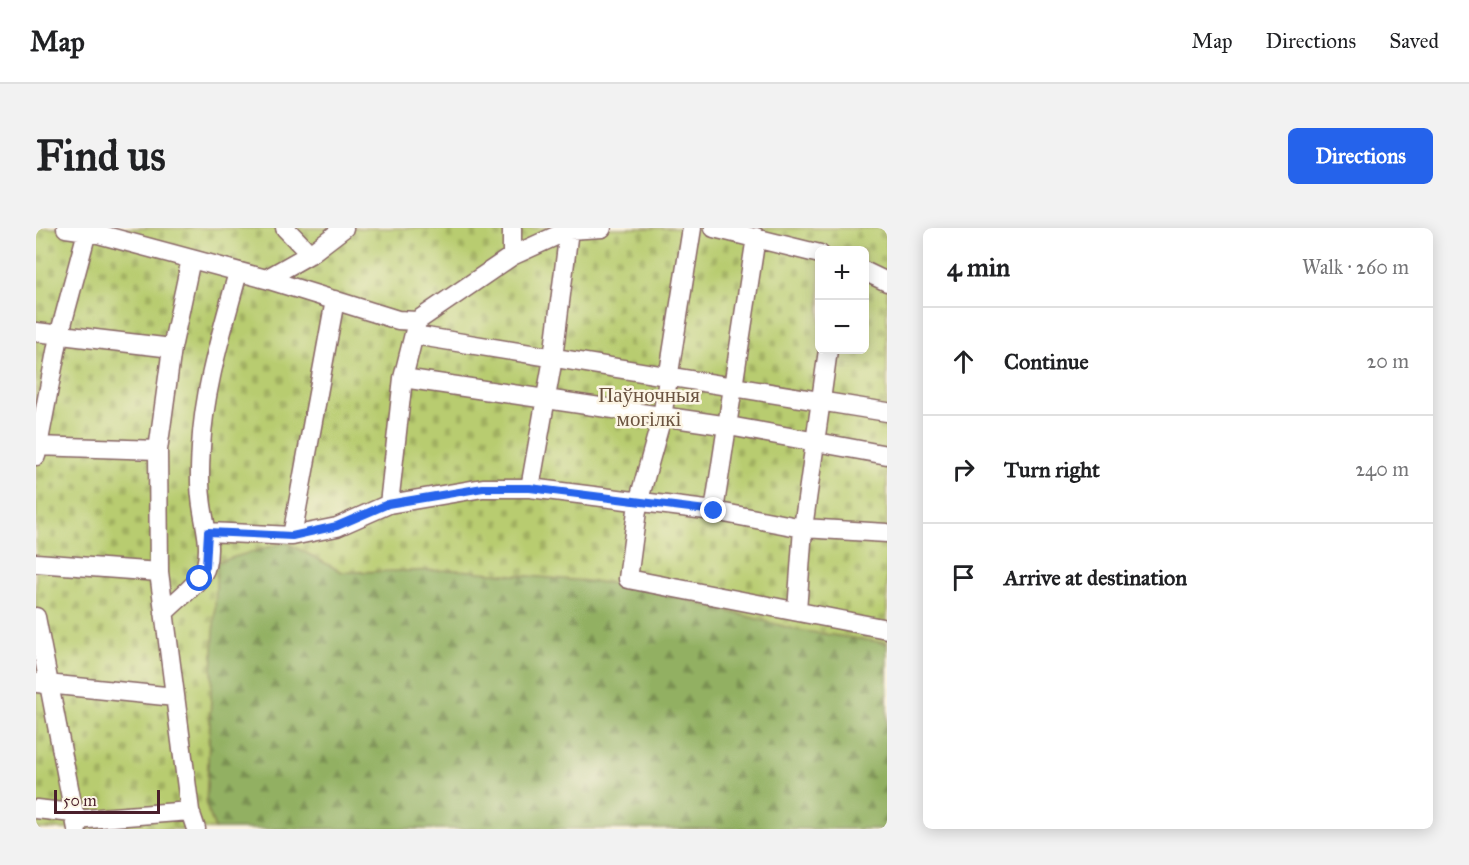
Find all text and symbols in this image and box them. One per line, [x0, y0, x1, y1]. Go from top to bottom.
text: Map [30, 24, 85, 59]
text: Map [1192, 28, 1233, 54]
text: Directions [1266, 28, 1356, 54]
text: Saved [1389, 28, 1439, 54]
button: Directions [1288, 128, 1433, 184]
text: Find us [36, 130, 166, 182]
map controls [815, 246, 869, 354]
button: + [815, 246, 869, 300]
text: 4 min [947, 251, 1010, 283]
text: Walk · 260 m [1302, 255, 1409, 279]
button: − [815, 300, 869, 354]
icon: ahead [947, 345, 980, 378]
text: Continue [1004, 348, 1089, 375]
text: 20 m [1366, 349, 1409, 373]
park label: Паўночныя могілкі [598, 382, 700, 432]
icon: right [947, 453, 980, 486]
text: Turn right [1004, 456, 1100, 483]
text: 240 m [1355, 457, 1409, 481]
route end [700, 497, 726, 523]
icon: arrive [947, 561, 980, 594]
text: Arrive at destination [1004, 564, 1187, 591]
route start [186, 565, 212, 591]
scale bar [54, 787, 160, 814]
text: 50 m [63, 791, 97, 810]

